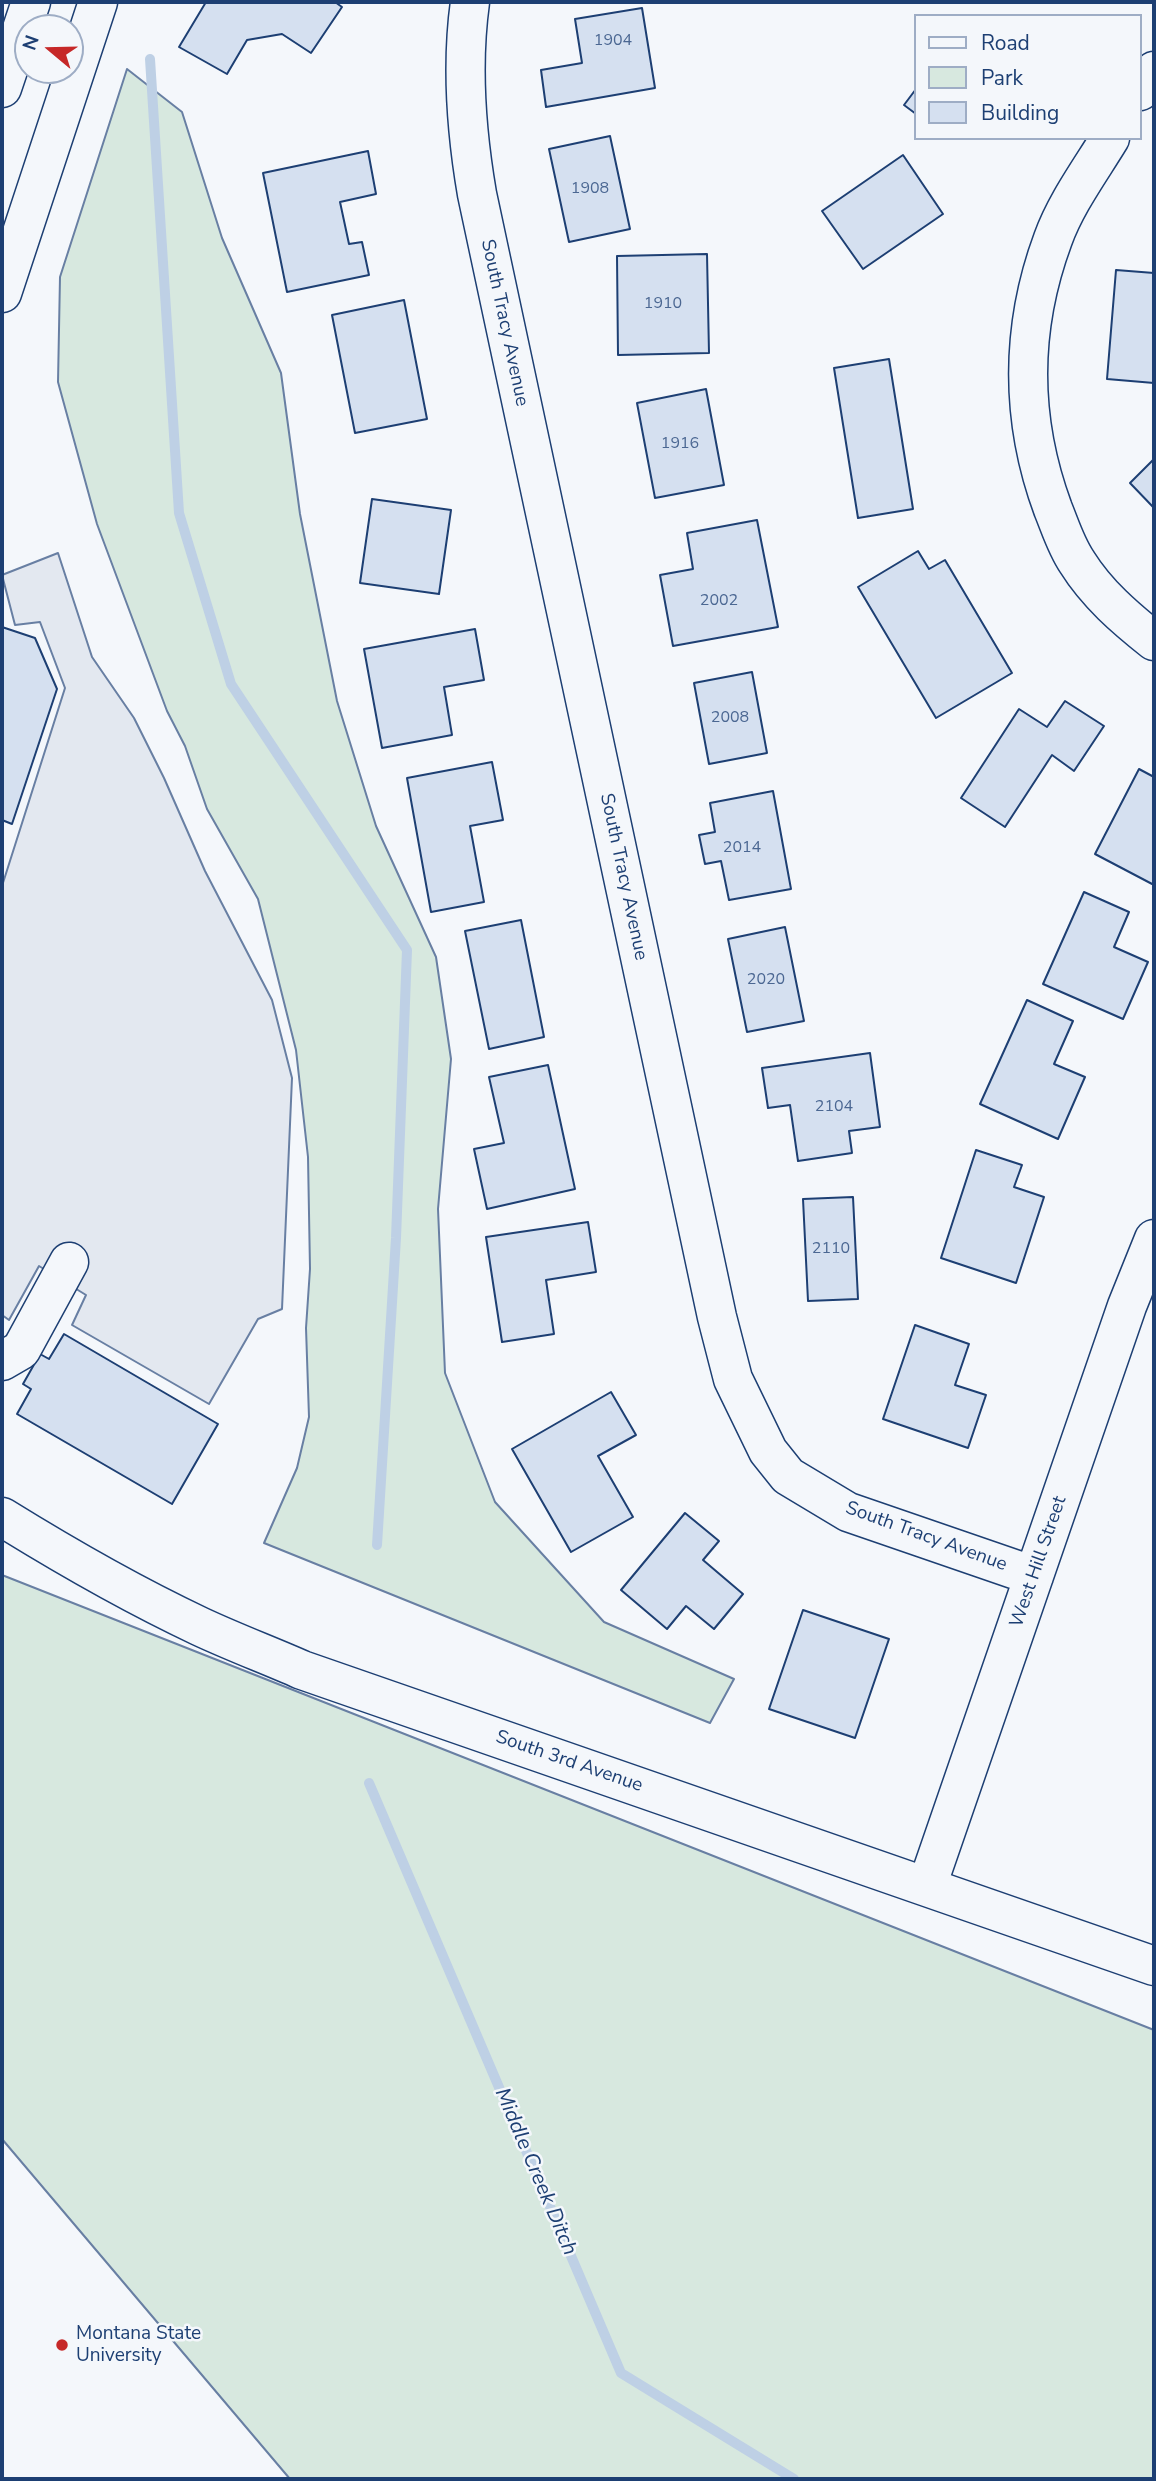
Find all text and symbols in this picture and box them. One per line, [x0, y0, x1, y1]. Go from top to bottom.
north arrow [14, 14, 84, 84]
legend [914, 14, 1142, 140]
text: Road [981, 29, 1030, 57]
house number: 1904 [594, 31, 632, 51]
text: N [16, 32, 46, 54]
text: Park [981, 64, 1023, 92]
text: Building [981, 99, 1059, 127]
house number: 1908 [571, 179, 609, 199]
street label: South Tracy Avenue [475, 237, 533, 409]
house number: 1910 [644, 294, 682, 314]
house number: 1916 [661, 434, 699, 454]
house number: 2002 [700, 591, 738, 611]
house number: 2008 [711, 708, 749, 728]
street label: South Tracy Avenue [594, 791, 652, 963]
house number: 2014 [723, 838, 761, 858]
house number: 2020 [747, 970, 785, 990]
house number: 2104 [815, 1097, 853, 1117]
house number: 2110 [812, 1239, 850, 1259]
street label: West Hill Street [1006, 1493, 1072, 1631]
street label: South Tracy Avenue [842, 1497, 1010, 1577]
street label: South 3rd Avenue [493, 1726, 645, 1798]
water label: Middle Creek Ditch [488, 2085, 582, 2259]
place label: Montana State University [76, 2323, 201, 2367]
marker: Montana State University [54, 2337, 70, 2353]

